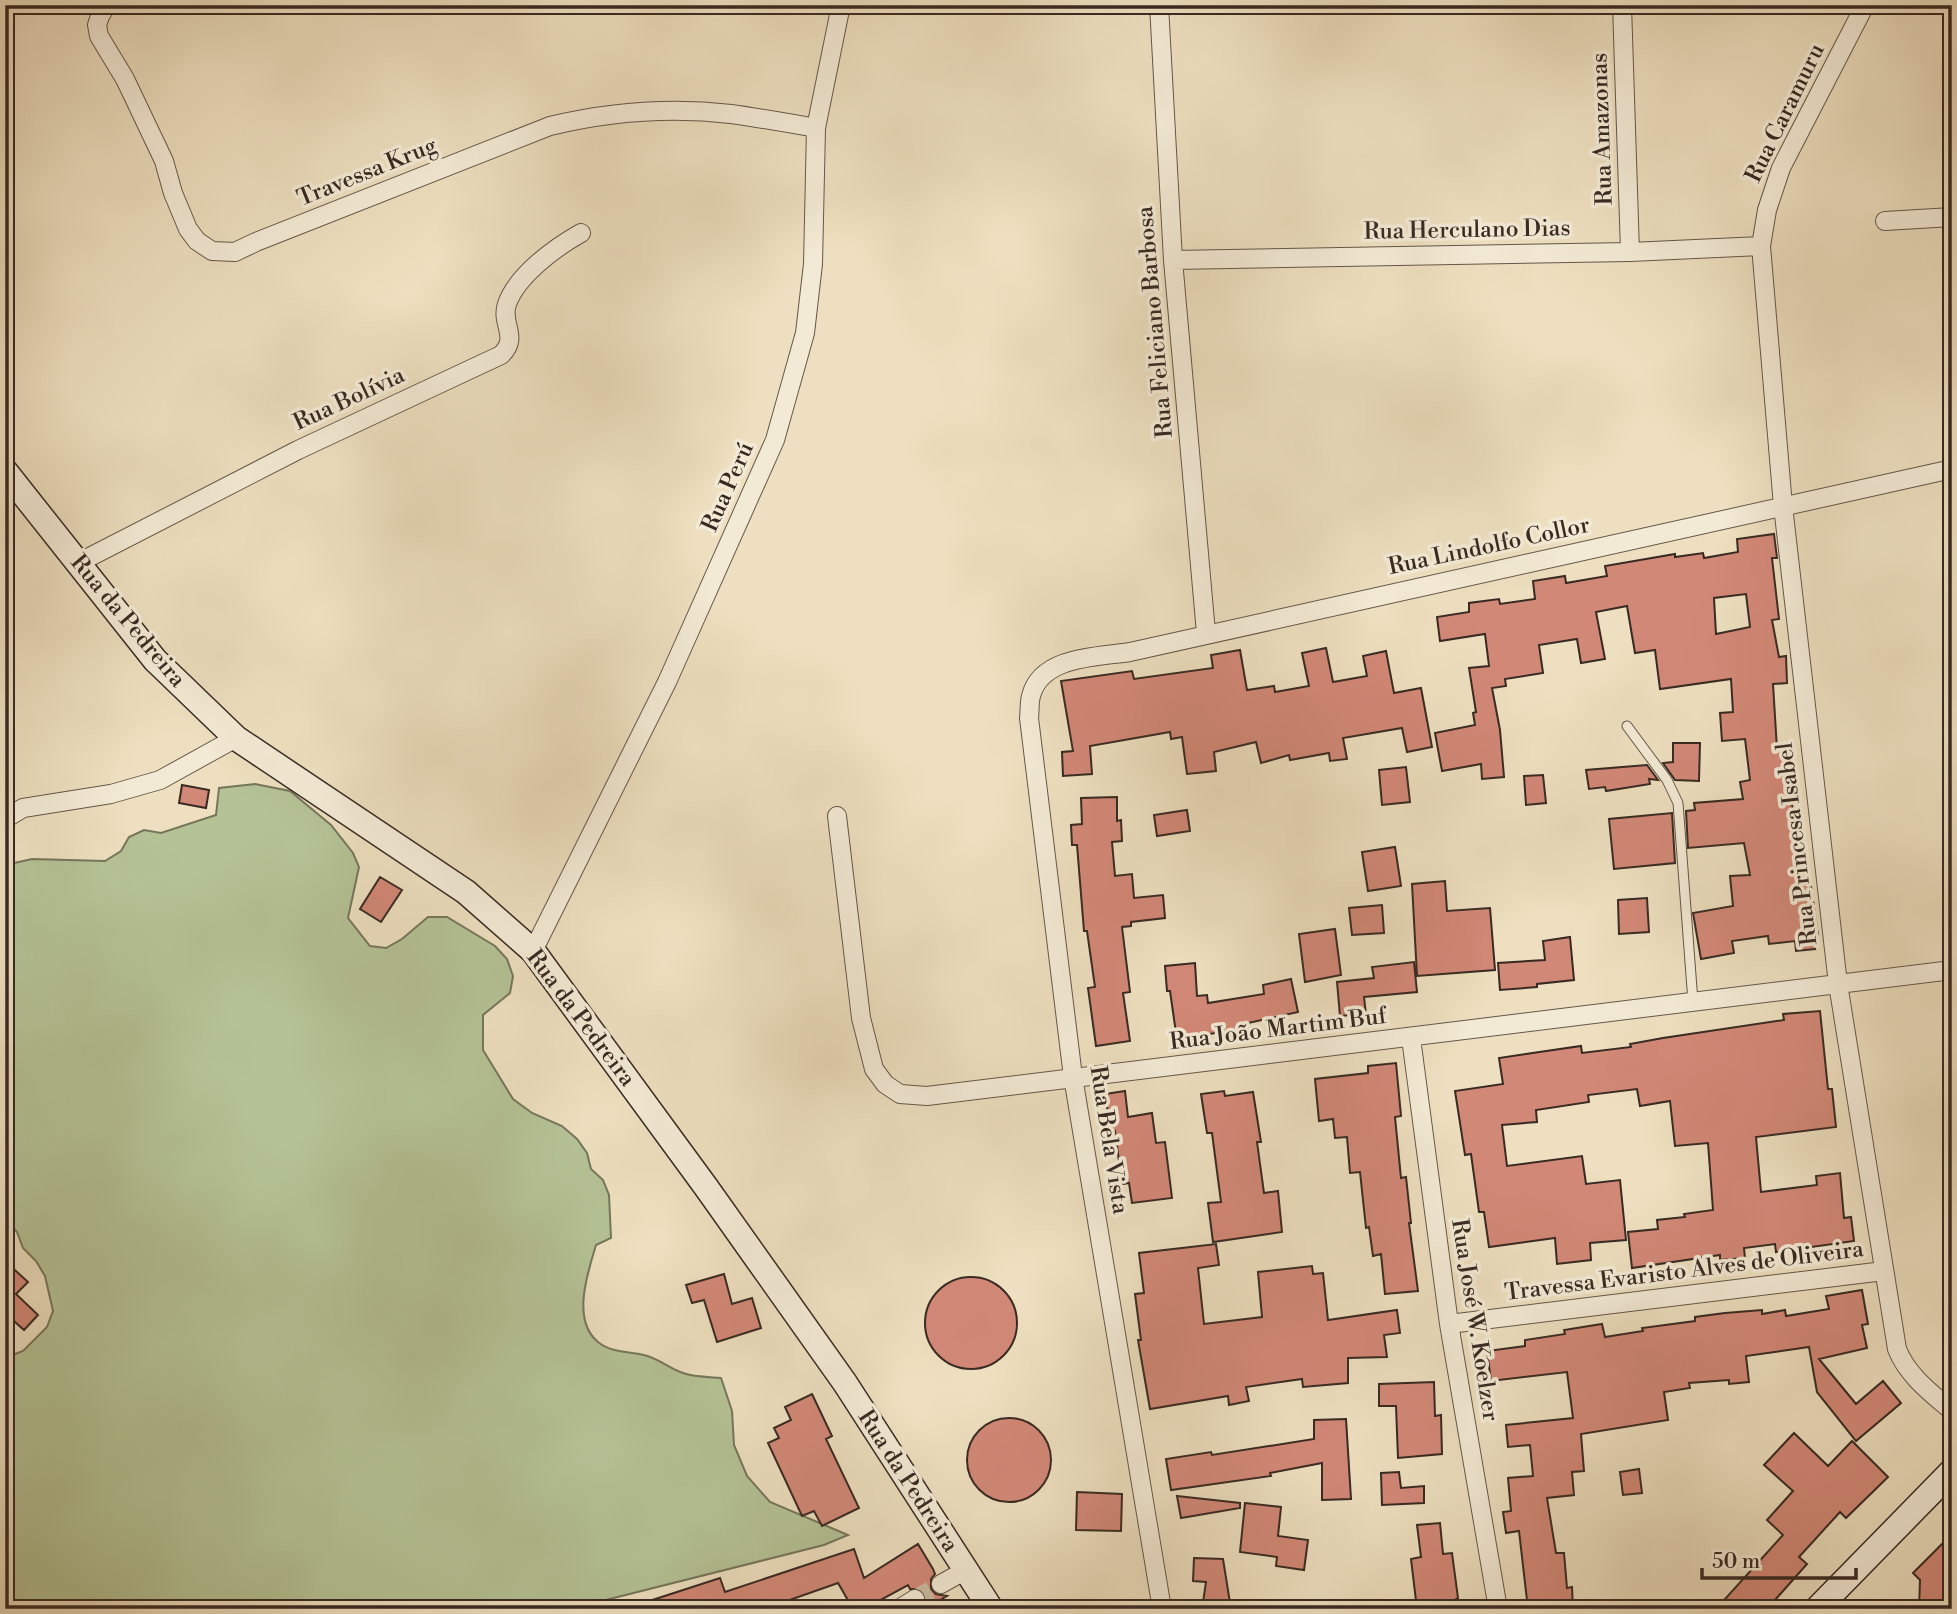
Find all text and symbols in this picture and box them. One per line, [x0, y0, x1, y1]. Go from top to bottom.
street label: Rua Caramuru [1739, 39, 1831, 187]
street label: Rua Amazonas [1585, 52, 1619, 206]
street label: Travessa Krug [293, 131, 441, 213]
street label: Rua Feliciano Barbosa [1131, 205, 1179, 439]
street label: Rua Herculano Dias [1363, 214, 1571, 246]
street label: Rua Bolívia [289, 361, 409, 437]
street label: Rua Perú [696, 438, 760, 536]
street label: Rua Lindolfo Collor [1386, 511, 1592, 581]
street label: Rua da Pedreira [65, 549, 192, 693]
street label: Rua Princesa Isabel [1771, 741, 1823, 947]
street label: Rua da Pedreira [520, 944, 642, 1092]
street label: Rua João Martim Buf [1168, 1002, 1390, 1056]
street label: Rua Bela Vista [1083, 1064, 1135, 1216]
street label: Rua José W. Koelzer [1445, 1217, 1505, 1423]
street label: Travessa Evaristo Alves de Oliveira [1503, 1235, 1865, 1307]
street label: Rua da Pedreira [852, 1405, 965, 1558]
scale bar [1702, 1537, 1856, 1581]
text: 50 m [1712, 1549, 1760, 1575]

